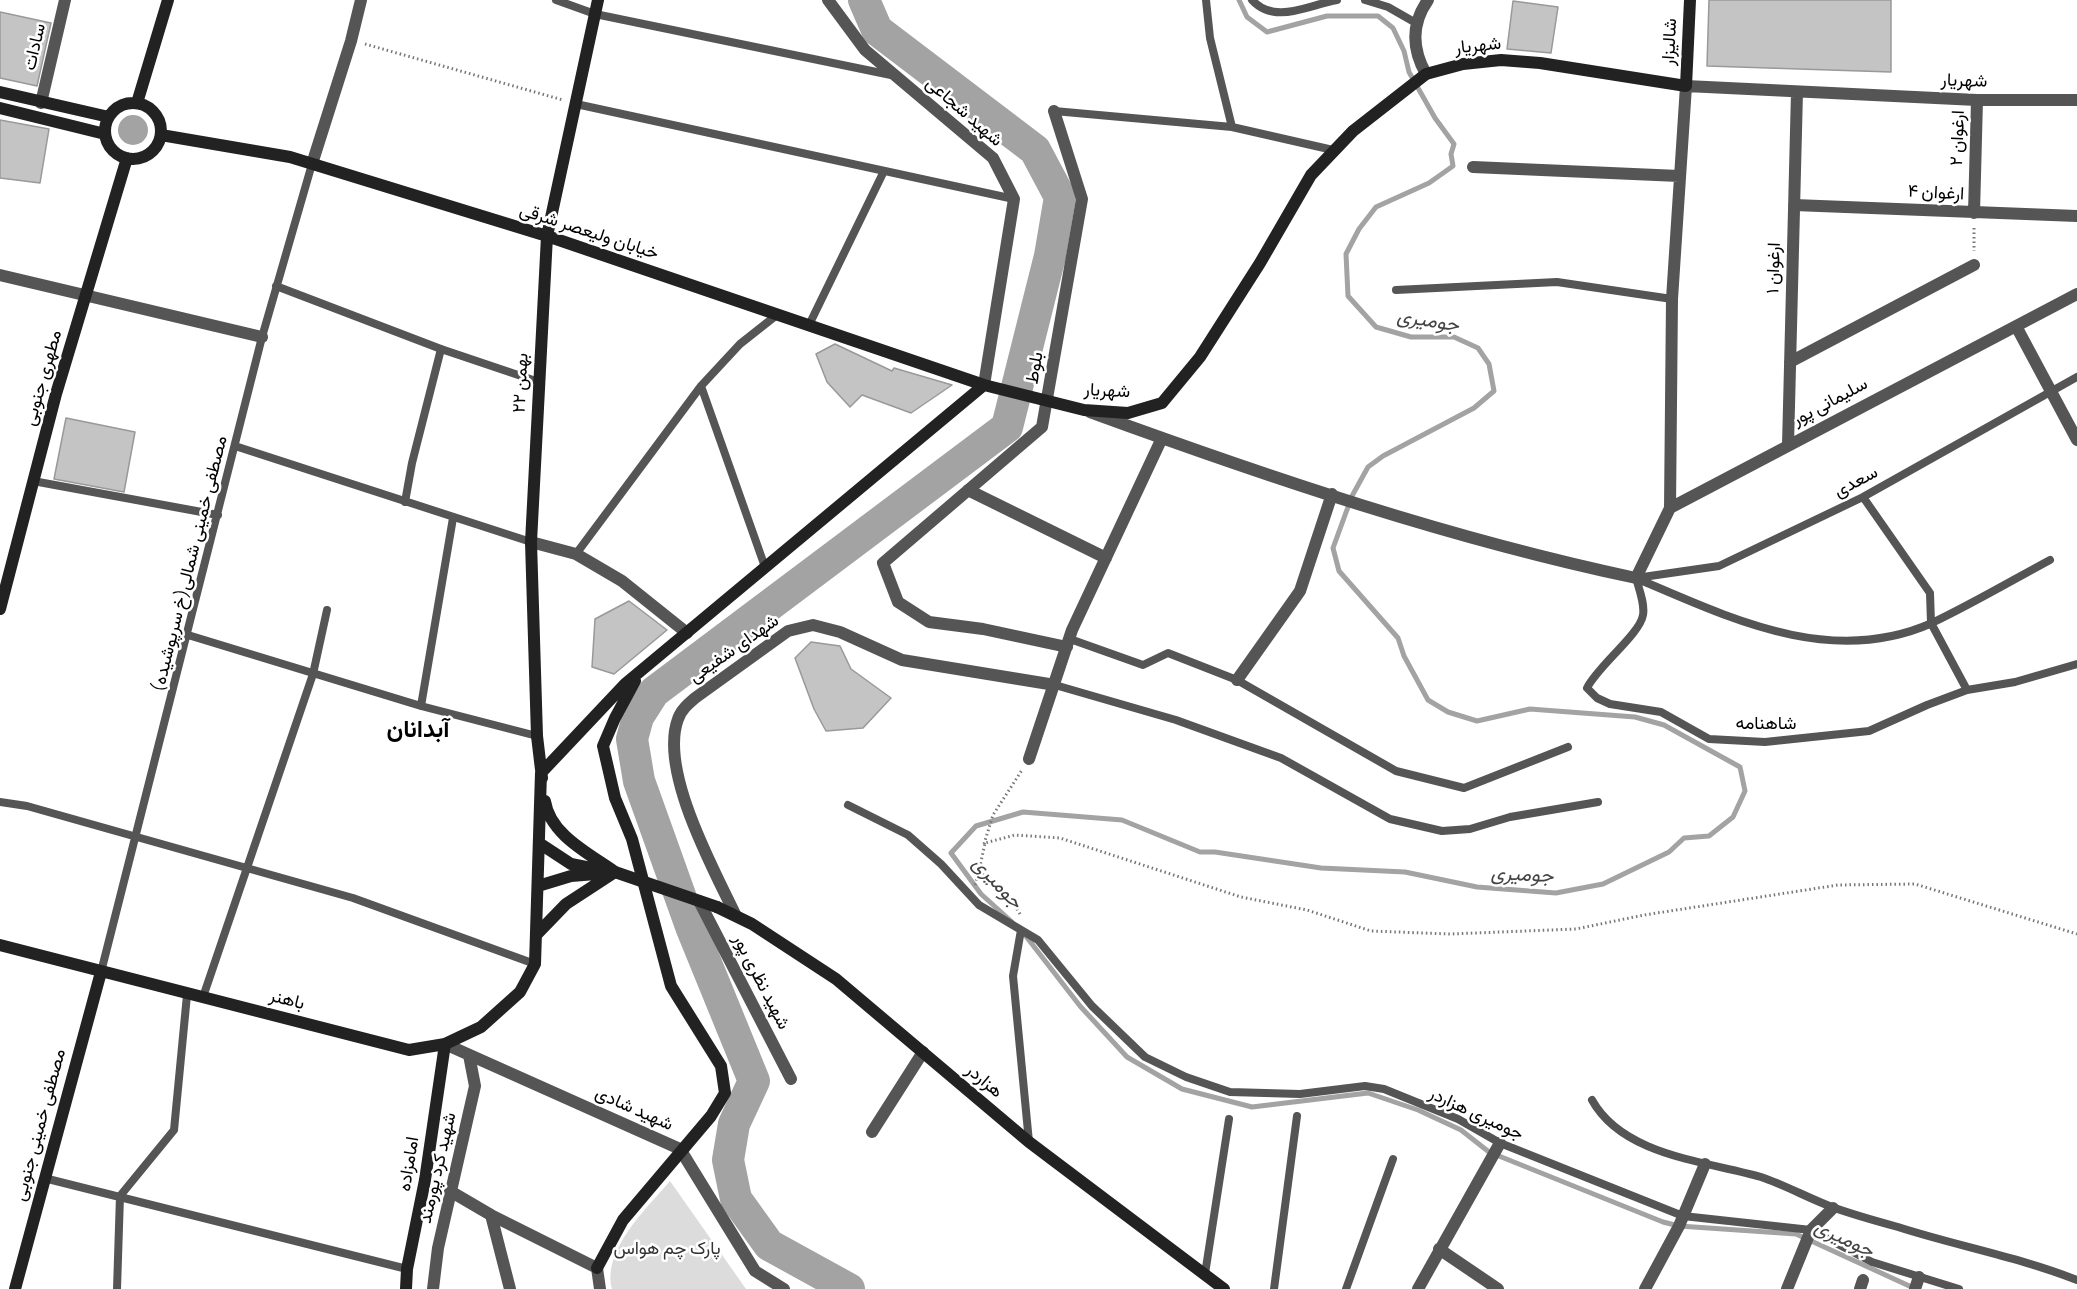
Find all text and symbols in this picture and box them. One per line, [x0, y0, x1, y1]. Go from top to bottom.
street label: شالیزار [1658, 18, 1682, 66]
street label: سادات [19, 21, 51, 73]
street label: شهریار [1454, 33, 1502, 59]
street label: شهریار [1940, 69, 1988, 93]
street label: شهید شجاعی [921, 73, 1007, 151]
street label: ارغوان ۲ [1946, 110, 1970, 166]
street label: ارغوان ۴ [1907, 181, 1965, 205]
street label: خیابان ولیعصر شرقی [517, 199, 661, 265]
street label: ارغوان ۱ [1762, 242, 1786, 294]
water label: جومیری [1395, 304, 1461, 338]
street label: مطهری جنوبی [19, 328, 67, 428]
street label: بلوط [1022, 350, 1048, 386]
street label: ۲۲ بهمن [509, 352, 533, 414]
street label: سلیمانی پور [1788, 373, 1872, 431]
street label: شهریار [1083, 379, 1131, 403]
street label: مصطفی خمینی شمالی(خ سرپوشیده) [148, 434, 232, 694]
street label: سعدی [1830, 461, 1882, 503]
street label: شهدای شفیعی [685, 610, 783, 688]
street label: شاهنامه [1735, 713, 1797, 735]
district label: آبدانان [386, 716, 450, 744]
water label: جومیری [967, 852, 1027, 914]
water label: جومیری [1490, 861, 1554, 889]
street label: شهید نظری پور [728, 931, 794, 1033]
street label: باهنر [267, 985, 307, 1015]
street label: مصطفی خمینی جنوبی [9, 1047, 71, 1203]
street label: هزاردر [961, 1059, 1007, 1103]
street label: شهید شادی [592, 1082, 676, 1136]
street label: جومیری هزاردر [1425, 1083, 1527, 1145]
street label: شهید کرد پورمند [415, 1110, 461, 1226]
street label: امامزاده [394, 1135, 424, 1193]
water label: جومیری [1811, 1215, 1877, 1263]
park label: پارک چم هواس [613, 1238, 721, 1260]

